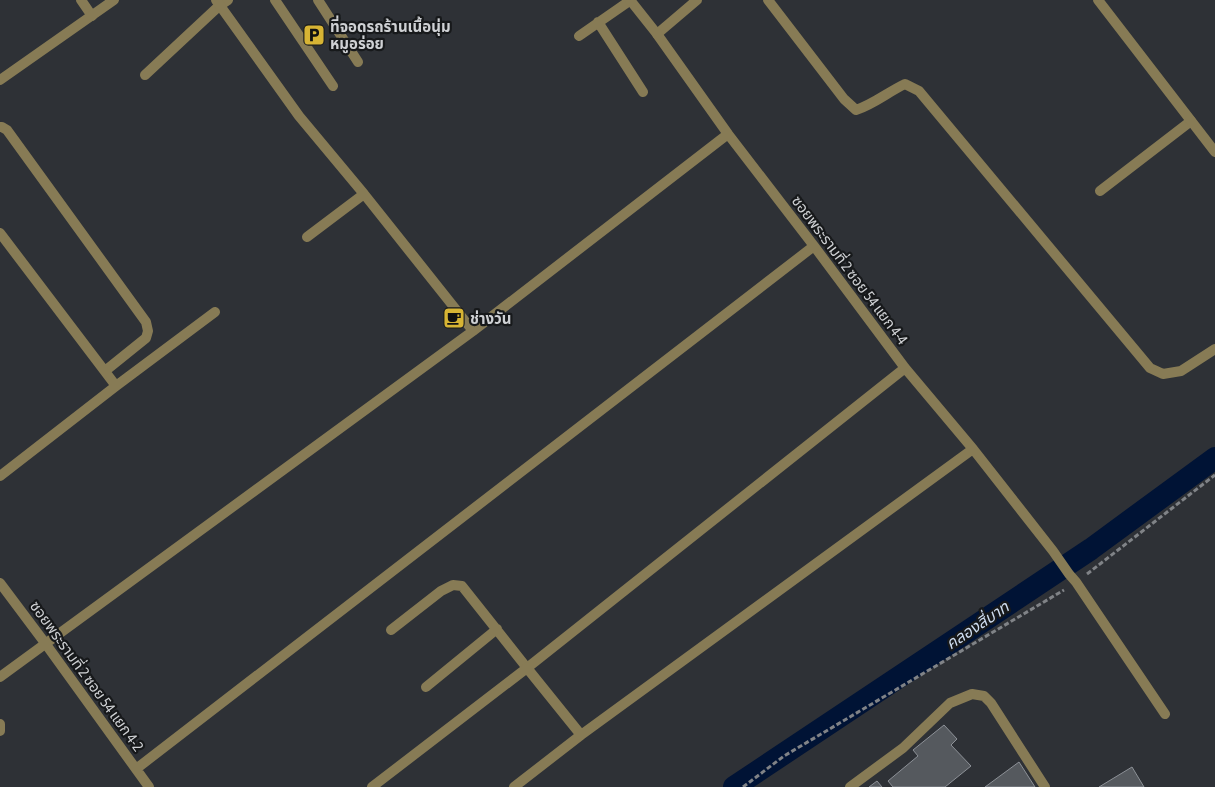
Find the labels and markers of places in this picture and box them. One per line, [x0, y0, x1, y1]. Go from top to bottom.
place label: ที่จอดรถร้านเนื้อนุ่ม หมูอร่อย [330, 15, 451, 54]
parking icon: ที่จอดรถร้านเนื้อนุ่ม หมูอร่อย [302, 23, 326, 47]
cafe icon: ช่างวัน [442, 306, 466, 330]
place label: ช่างวัน [470, 310, 511, 327]

